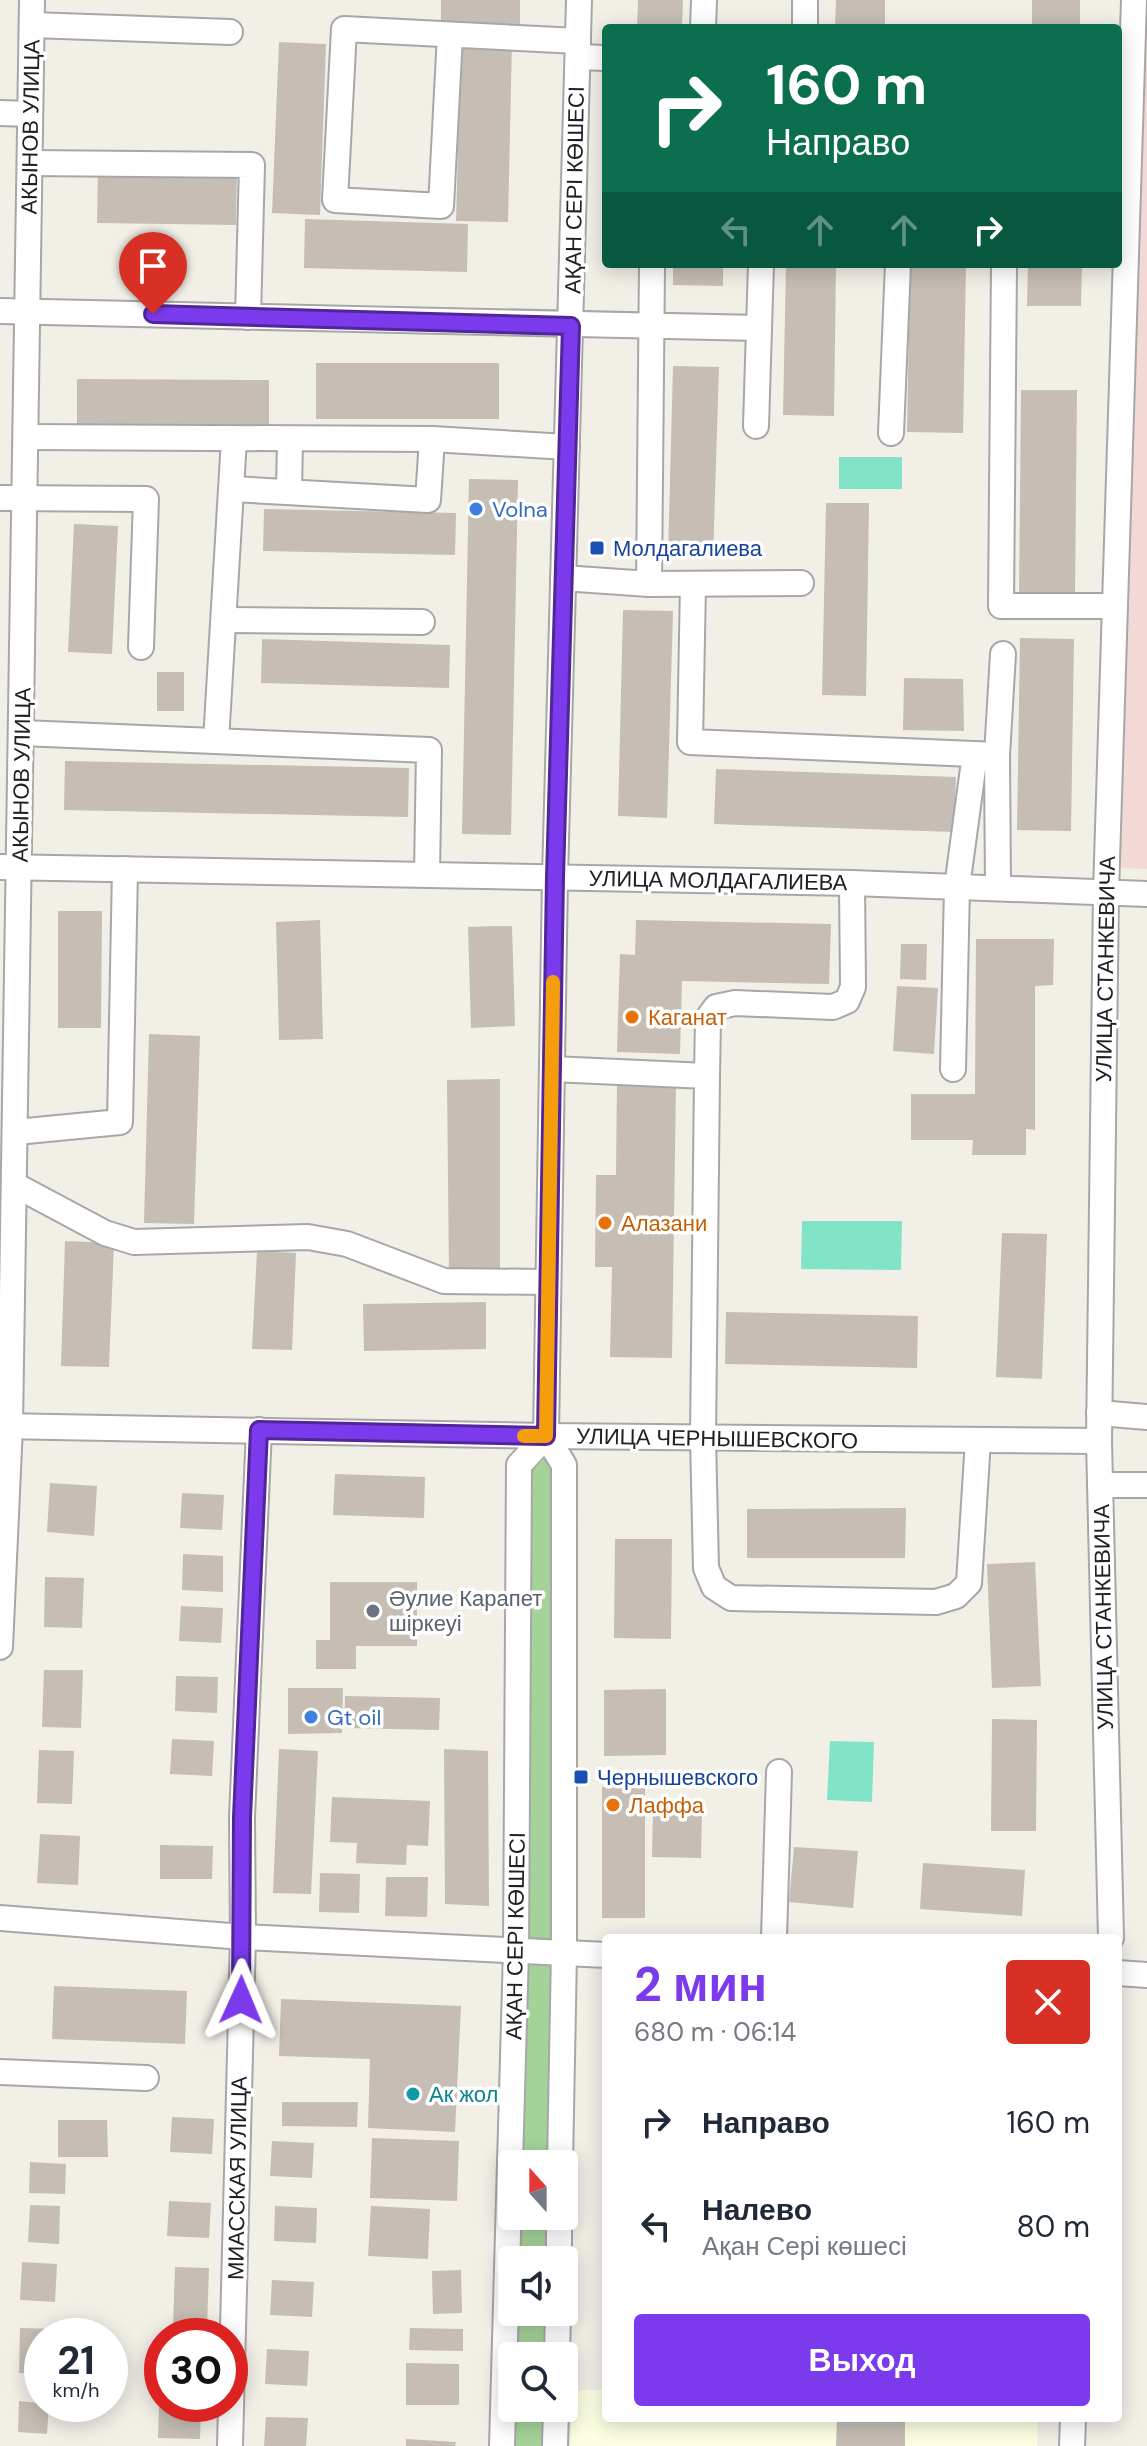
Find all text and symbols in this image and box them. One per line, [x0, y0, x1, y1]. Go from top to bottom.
street label: АКЫНОВ УЛИЦА [14, 39, 47, 215]
text: 160 m [766, 48, 927, 121]
icon: right [634, 56, 738, 160]
street label: АҚАН СЕРІ КӨШЕСІ [558, 86, 591, 294]
text: Направо [766, 119, 910, 166]
icon: left [714, 208, 758, 252]
icon: ahead [798, 208, 842, 252]
icon: ahead [882, 208, 926, 252]
icon: right [966, 208, 1010, 252]
pin [119, 232, 187, 314]
icon: arrive [131, 244, 175, 288]
place label: Volna [492, 495, 548, 524]
marker: Volna [467, 500, 485, 518]
place label: Молдагалиева [613, 534, 763, 563]
marker: Молдагалиева [588, 539, 606, 557]
street label: АКЫНОВ УЛИЦА [5, 687, 38, 863]
street label: УЛИЦА СТАНКЕВИЧА [1089, 855, 1122, 1082]
street label: УЛИЦА МОЛДАГАЛИЕВА [588, 864, 848, 897]
place label: Каганат [648, 1003, 727, 1032]
marker: Каганат [623, 1008, 641, 1026]
place label: Алазани [621, 1209, 707, 1238]
marker: Алазани [596, 1214, 614, 1232]
street label: УЛИЦА ЧЕРНЫШЕВСКОГО [576, 1422, 858, 1455]
street label: УЛИЦА СТАНКЕВИЧА [1087, 1503, 1120, 1730]
place label: Әулие Карапет шіркеуі [389, 1584, 542, 1638]
marker: Әулие Карапет шіркеуі [364, 1602, 382, 1620]
place label: Gt oil [327, 1703, 381, 1732]
marker: Gt oil [302, 1708, 320, 1726]
place label: Чернышевского [597, 1763, 758, 1792]
marker: Чернышевского [572, 1768, 590, 1786]
place label: Лаффа [629, 1791, 705, 1820]
marker: Лаффа [604, 1796, 622, 1814]
street label: АҚАН СЕРІ КӨШЕСІ [499, 1832, 532, 2040]
text: 2 мин [634, 1953, 767, 2016]
position arrow [199, 1958, 283, 2042]
button: close [1006, 1960, 1090, 2044]
text: 680 m · 06:14 [634, 2015, 796, 2049]
street label: МИАССКАЯ УЛИЦА [221, 2076, 254, 2280]
place label: Ак жол [429, 2080, 498, 2109]
marker: Ак жол [404, 2085, 422, 2103]
icon: right [634, 2100, 678, 2144]
text: Направо [702, 2103, 830, 2142]
text: 160 m [1007, 2103, 1090, 2142]
north arrow [498, 2150, 578, 2230]
map controls [498, 2150, 578, 2422]
text: Налево [702, 2190, 812, 2229]
icon: left [634, 2204, 678, 2248]
text: 80 m [1017, 2207, 1090, 2246]
text: Ақан Сері көшесі [702, 2229, 907, 2263]
button: sound [498, 2246, 578, 2326]
button: Выход [634, 2314, 1090, 2406]
speed limit sign: 30 [144, 2318, 248, 2422]
text: 21 [57, 2334, 95, 2386]
button: search [498, 2342, 578, 2422]
text: km/h [52, 2377, 100, 2403]

